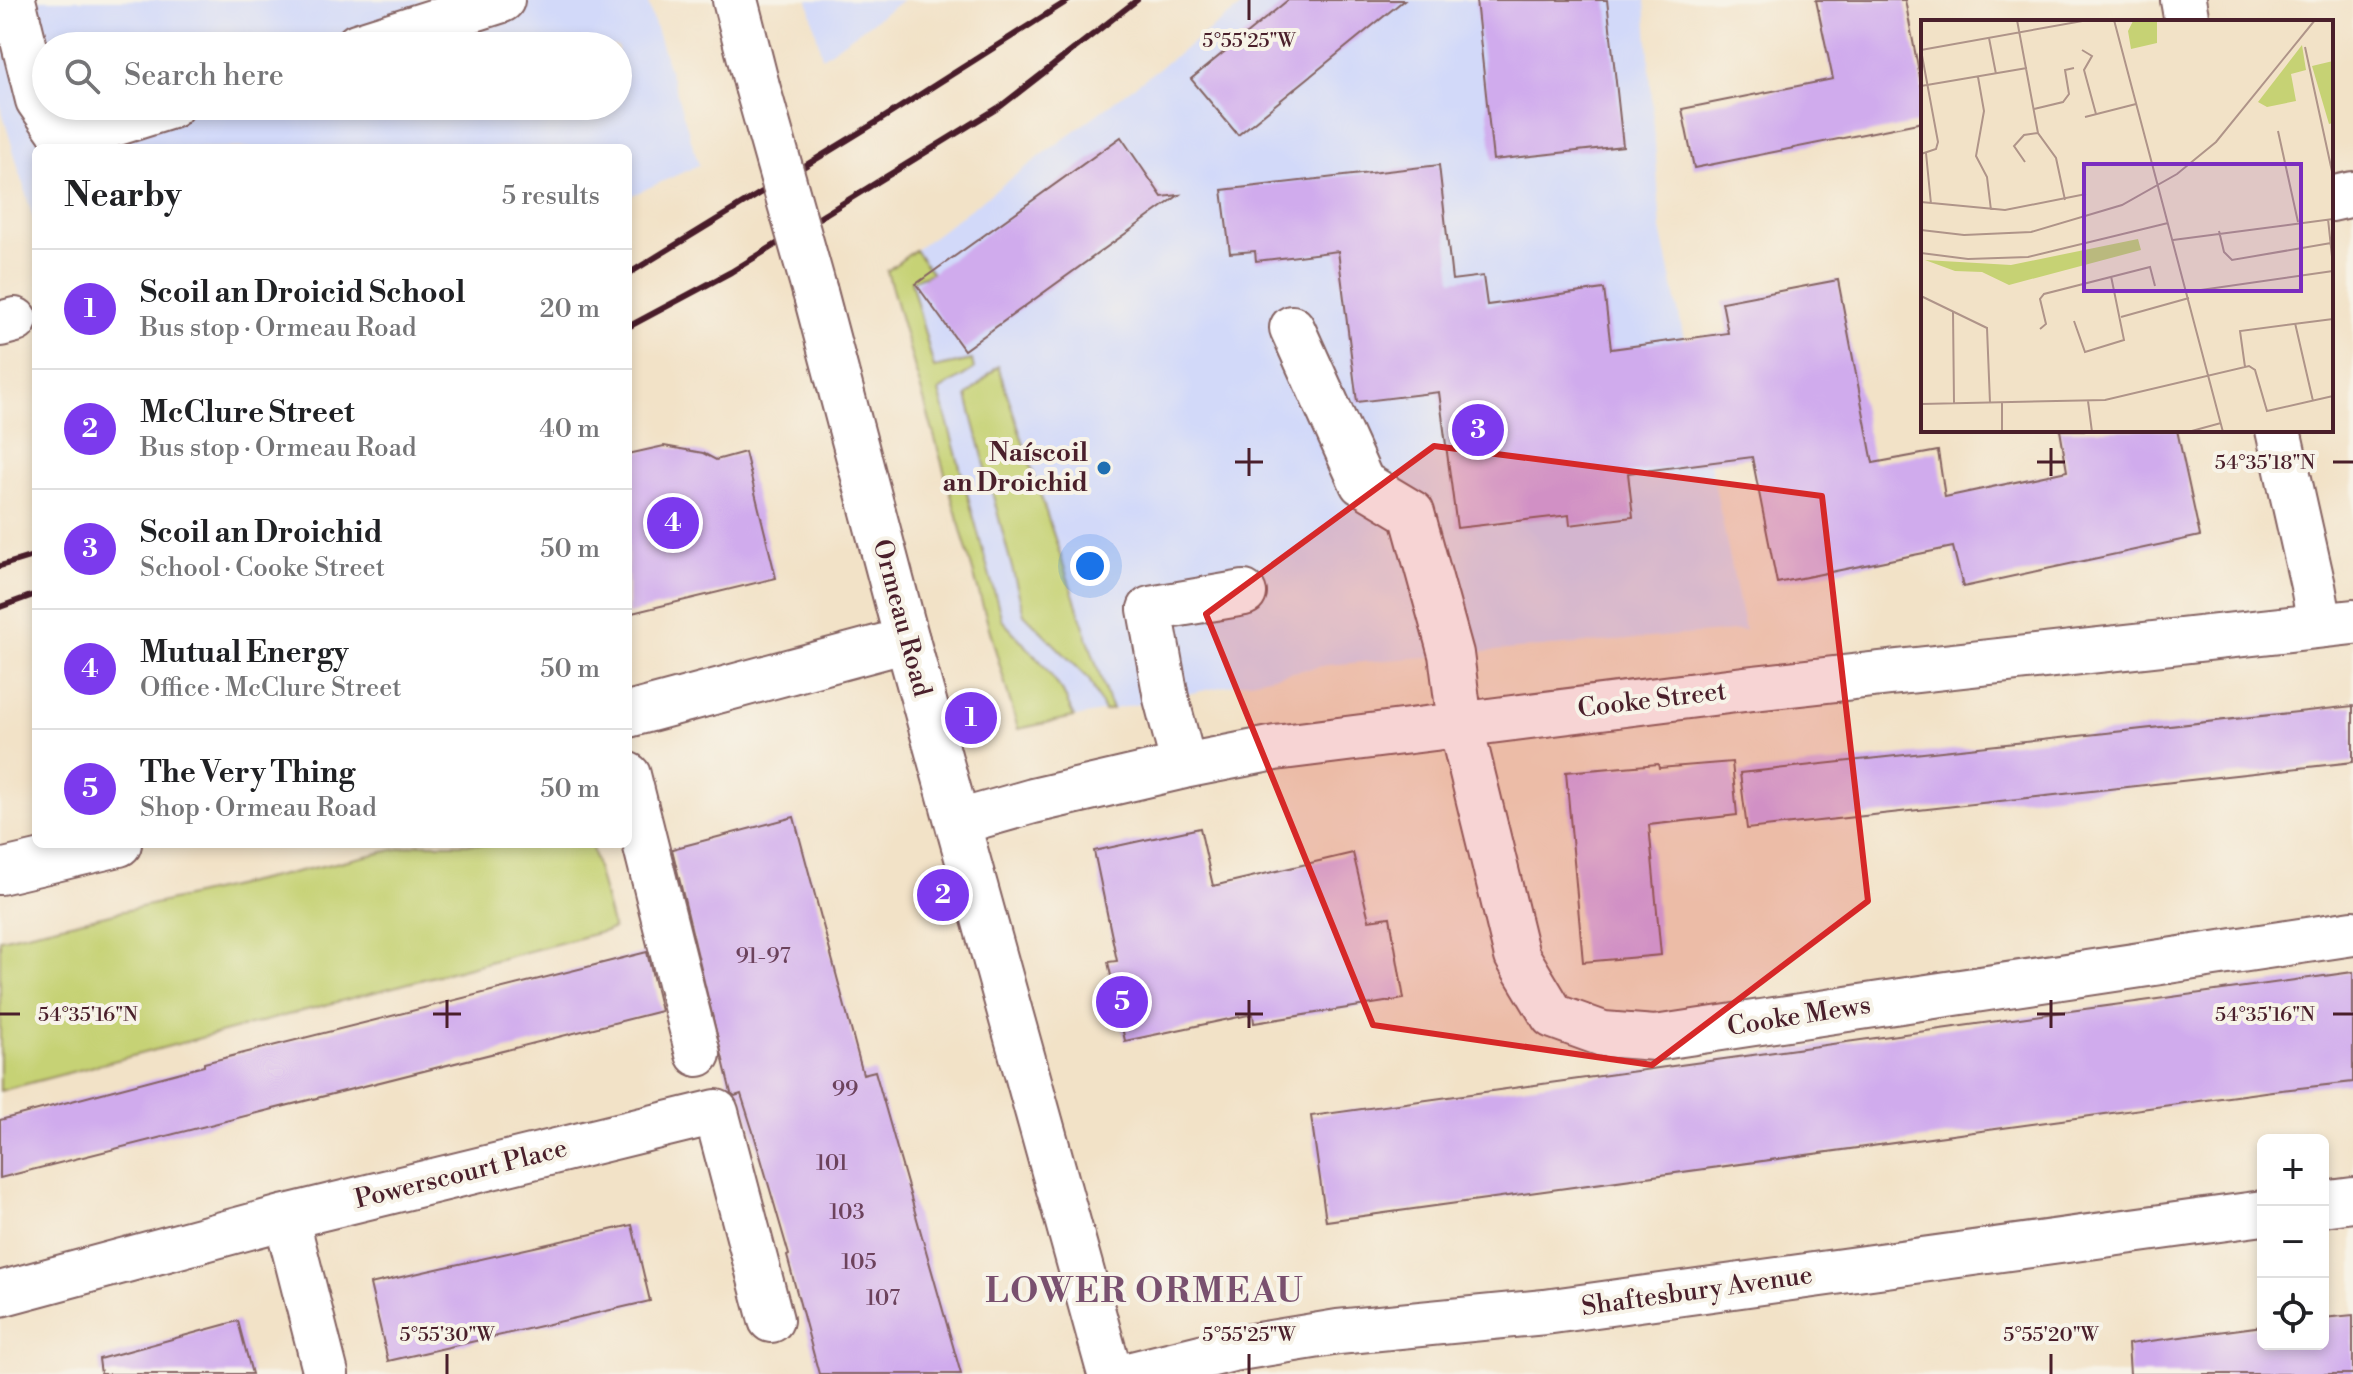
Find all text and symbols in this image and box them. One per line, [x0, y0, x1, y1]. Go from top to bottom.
inset map [1921, 20, 2333, 432]
text: 5°55'25"W [1202, 29, 1296, 54]
search box [32, 32, 632, 120]
icon: search [60, 54, 104, 98]
text: Search here [124, 57, 284, 95]
text: Nearby [64, 175, 182, 217]
text: 5 results [502, 180, 600, 212]
text: Scoil an Droicid School [140, 274, 465, 312]
text: 1 [84, 293, 96, 325]
text: 20 m [540, 293, 600, 325]
text: Bus stop · Ormeau Road [140, 312, 417, 344]
text: McClure Street [140, 394, 355, 432]
pin: 3 [1452, 400, 1504, 460]
text: 2 [82, 413, 98, 445]
text: 40 m [539, 413, 600, 445]
text: Bus stop · Ormeau Road [140, 432, 417, 464]
place label: Naíscoil an Droichid [942, 437, 1088, 499]
text: 54°35'18"N [2215, 451, 2315, 476]
marker: Naíscoil an Droichid [1095, 459, 1113, 477]
pin: 4 [647, 493, 699, 553]
text: Scoil an Droichid [140, 514, 383, 552]
text: 3 [82, 533, 98, 565]
text: 50 m [540, 533, 600, 565]
street label: Ormeau Road [866, 536, 938, 700]
your location [1070, 546, 1110, 586]
text: School · Cooke Street [140, 552, 385, 584]
text: Mutual Energy [140, 634, 348, 672]
text: 4 [81, 653, 99, 685]
text: 50 m [540, 653, 600, 685]
text: Office · McClure Street [140, 672, 402, 704]
street label: Cooke Street [1576, 675, 1728, 725]
pin: 1 [945, 688, 997, 748]
text: The Very Thing [140, 754, 355, 792]
text: 5 [82, 773, 98, 805]
text: 50 m [540, 773, 600, 805]
text: Shop · Ormeau Road [140, 792, 377, 824]
pin: 2 [917, 865, 969, 925]
house number: 91-97 [735, 943, 791, 970]
pin: 5 [1096, 972, 1148, 1032]
street label: Cooke Mews [1725, 989, 1873, 1043]
text: 54°35'16"N [38, 1003, 138, 1028]
text: 54°35'16"N [2215, 1003, 2315, 1028]
house number: 99 [832, 1076, 858, 1103]
street label: Powerscourt Place [352, 1132, 570, 1216]
map controls [2257, 1134, 2329, 1350]
button: + [2257, 1134, 2329, 1206]
house number: 101 [816, 1150, 849, 1177]
house number: 103 [829, 1199, 865, 1226]
button: − [2257, 1206, 2329, 1278]
house number: 105 [841, 1249, 877, 1276]
street label: Shaftesbury Avenue [1579, 1259, 1815, 1323]
district label: LOWER ORMEAU [985, 1271, 1305, 1313]
button: locate [2257, 1278, 2329, 1350]
house number: 107 [866, 1285, 900, 1312]
text: 5°55'30"W [399, 1323, 495, 1348]
text: 5°55'25"W [1202, 1323, 1296, 1348]
text: 5°55'20"W [2003, 1323, 2100, 1348]

